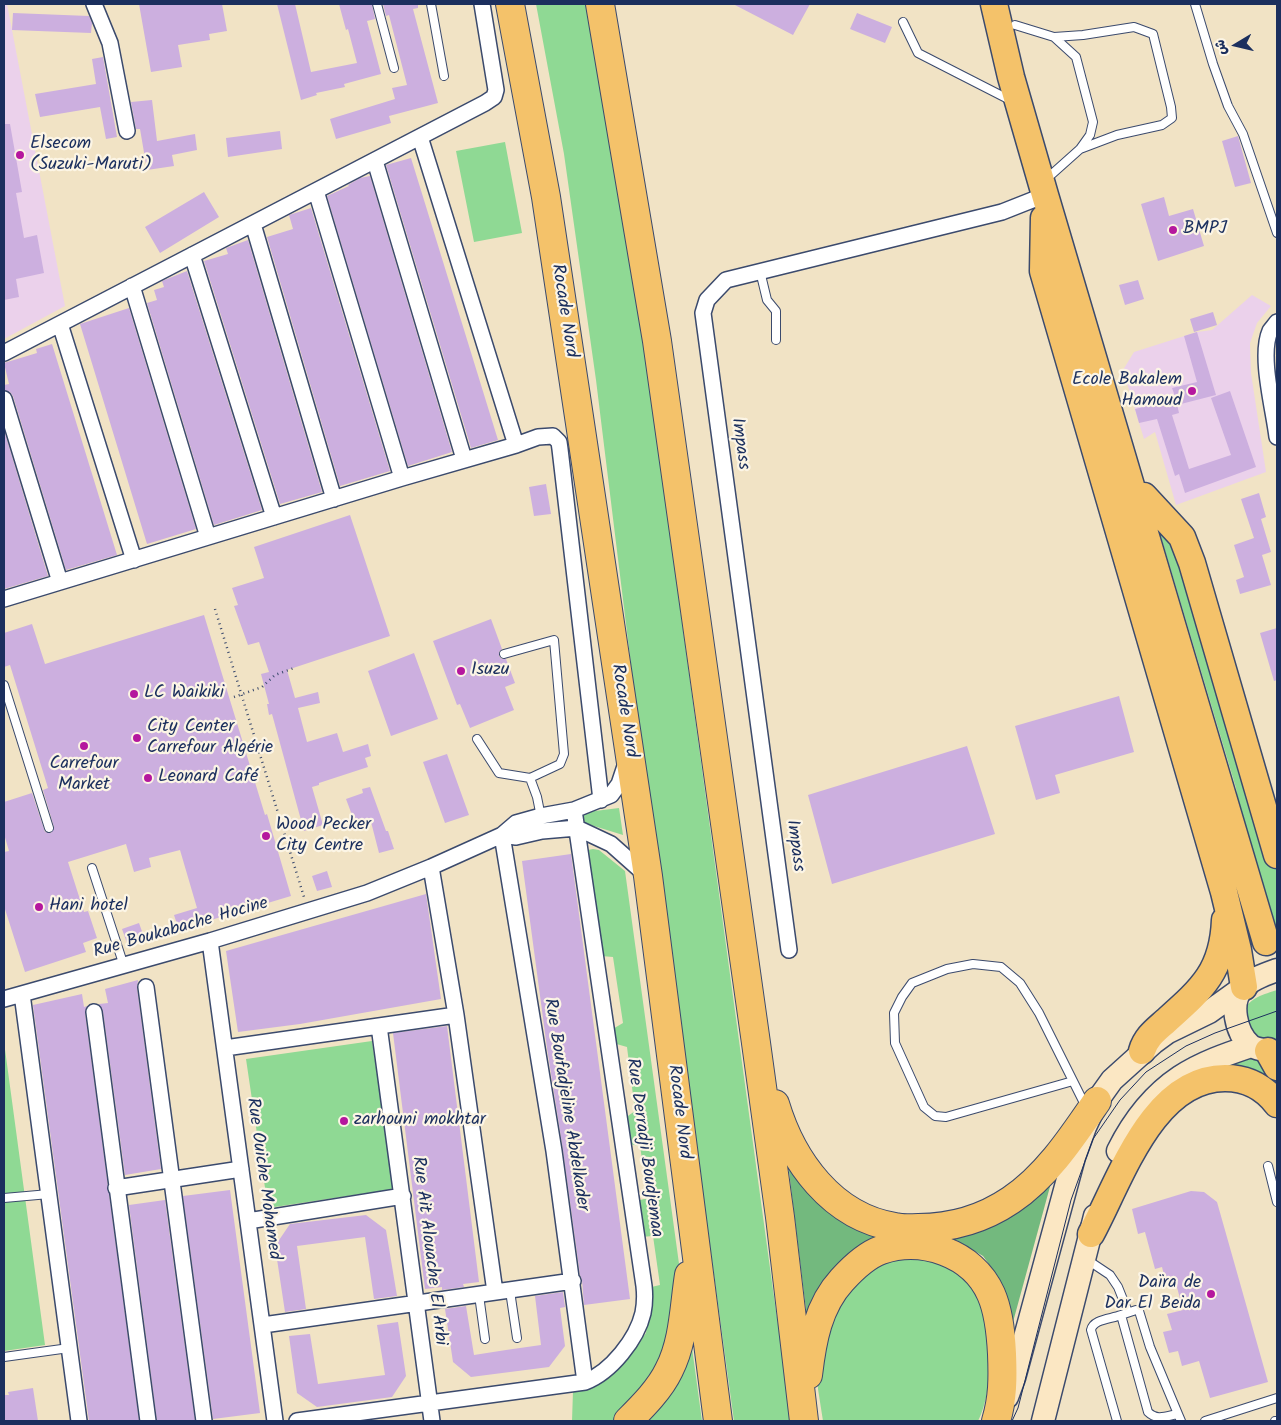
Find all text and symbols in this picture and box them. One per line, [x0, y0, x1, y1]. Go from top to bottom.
north arrow [1211, 20, 1261, 70]
text: ش [1209, 38, 1233, 57]
place label: Elsecom (Suzuki-Maruti) [30, 134, 152, 176]
marker: Elsecom (Suzuki-Maruti) [14, 149, 26, 161]
place label: BMPJ [1183, 219, 1227, 241]
marker: BMPJ [1167, 224, 1179, 236]
street label: Rocade Nord [545, 263, 581, 359]
place label: Ecole Bakalem Hamoud [1072, 370, 1182, 412]
marker: Ecole Bakalem Hamoud [1186, 385, 1198, 397]
street label: Impass [725, 417, 753, 471]
place label: Isuzu [471, 660, 509, 682]
street label: Rocade Nord [605, 663, 641, 759]
marker: Isuzu [455, 665, 467, 677]
place label: LC Waikiki [144, 683, 224, 705]
marker: LC Waikiki [128, 688, 140, 700]
place label: City Center Carrefour Algérie [147, 717, 273, 760]
marker: City Center Carrefour Algérie [131, 732, 143, 744]
marker: Carrefour Market [78, 740, 90, 752]
place label: Carrefour Market [50, 754, 118, 796]
place label: Leonard Café [158, 767, 258, 789]
marker: Leonard Café [142, 772, 154, 784]
place label: Wood Pecker City Centre [276, 815, 371, 858]
street label: Impass [780, 819, 808, 873]
marker: Wood Pecker City Centre [260, 830, 272, 842]
street label: Rue Boukabache Hocine [91, 894, 271, 964]
place label: Hani hotel [49, 896, 128, 918]
marker: Hani hotel [33, 901, 45, 913]
street label: Rue Boufadjeline Abdelkader [538, 997, 592, 1213]
street label: Rue Derradji Boudjemaa [620, 1057, 666, 1239]
street label: Rocade Nord [662, 1064, 694, 1160]
street label: Rue Ouiche Mohamed [240, 1097, 284, 1261]
place label: zarhouni mokhtar [354, 1110, 486, 1132]
marker: zarhouni mokhtar [338, 1115, 350, 1127]
street label: Rue Ait Alouache El Arbi [406, 1155, 450, 1347]
place label: Daïra de Dar El Beida [1104, 1273, 1201, 1316]
marker: Daïra de Dar El Beida [1205, 1288, 1217, 1300]

